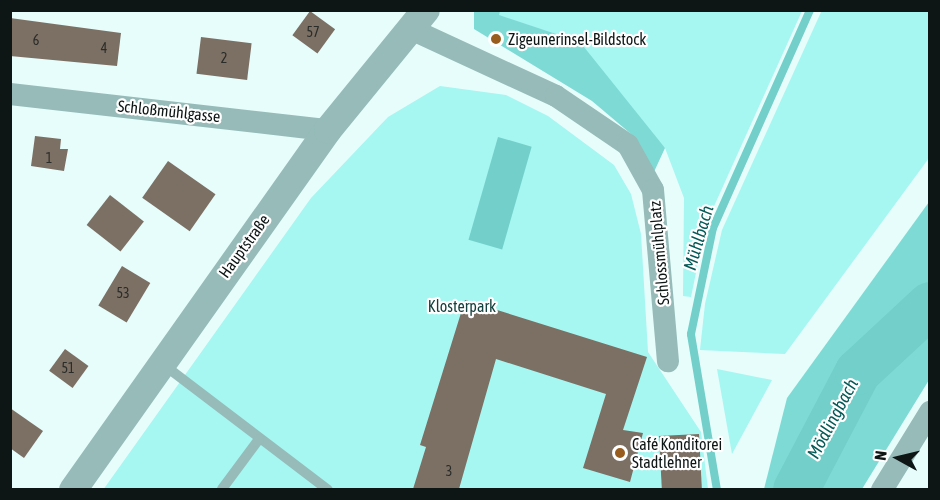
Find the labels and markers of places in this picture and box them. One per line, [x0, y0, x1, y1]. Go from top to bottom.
place label: Zigeunerinsel-Bildstock [508, 29, 646, 49]
marker: Zigeunerinsel-Bildstock [489, 32, 503, 46]
place label: Café Konditorei Stadtlehner [632, 434, 722, 472]
marker: Café Konditorei Stadtlehner [613, 446, 627, 460]

